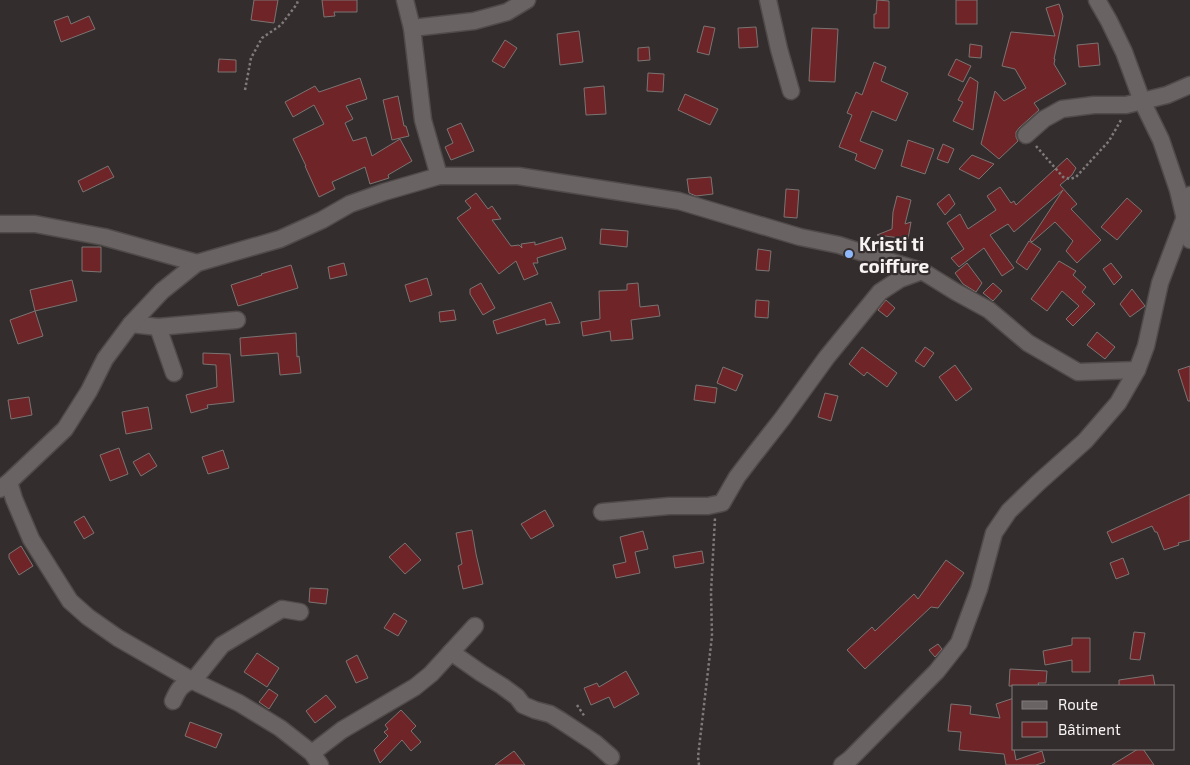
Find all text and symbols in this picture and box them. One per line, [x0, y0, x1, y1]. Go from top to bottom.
place label: Kristi ti coiffure [859, 232, 930, 277]
marker: Kristi ti coiffure [843, 248, 855, 260]
legend [1012, 685, 1175, 750]
text: Route [1058, 695, 1098, 713]
text: Bâtiment [1058, 720, 1121, 738]

